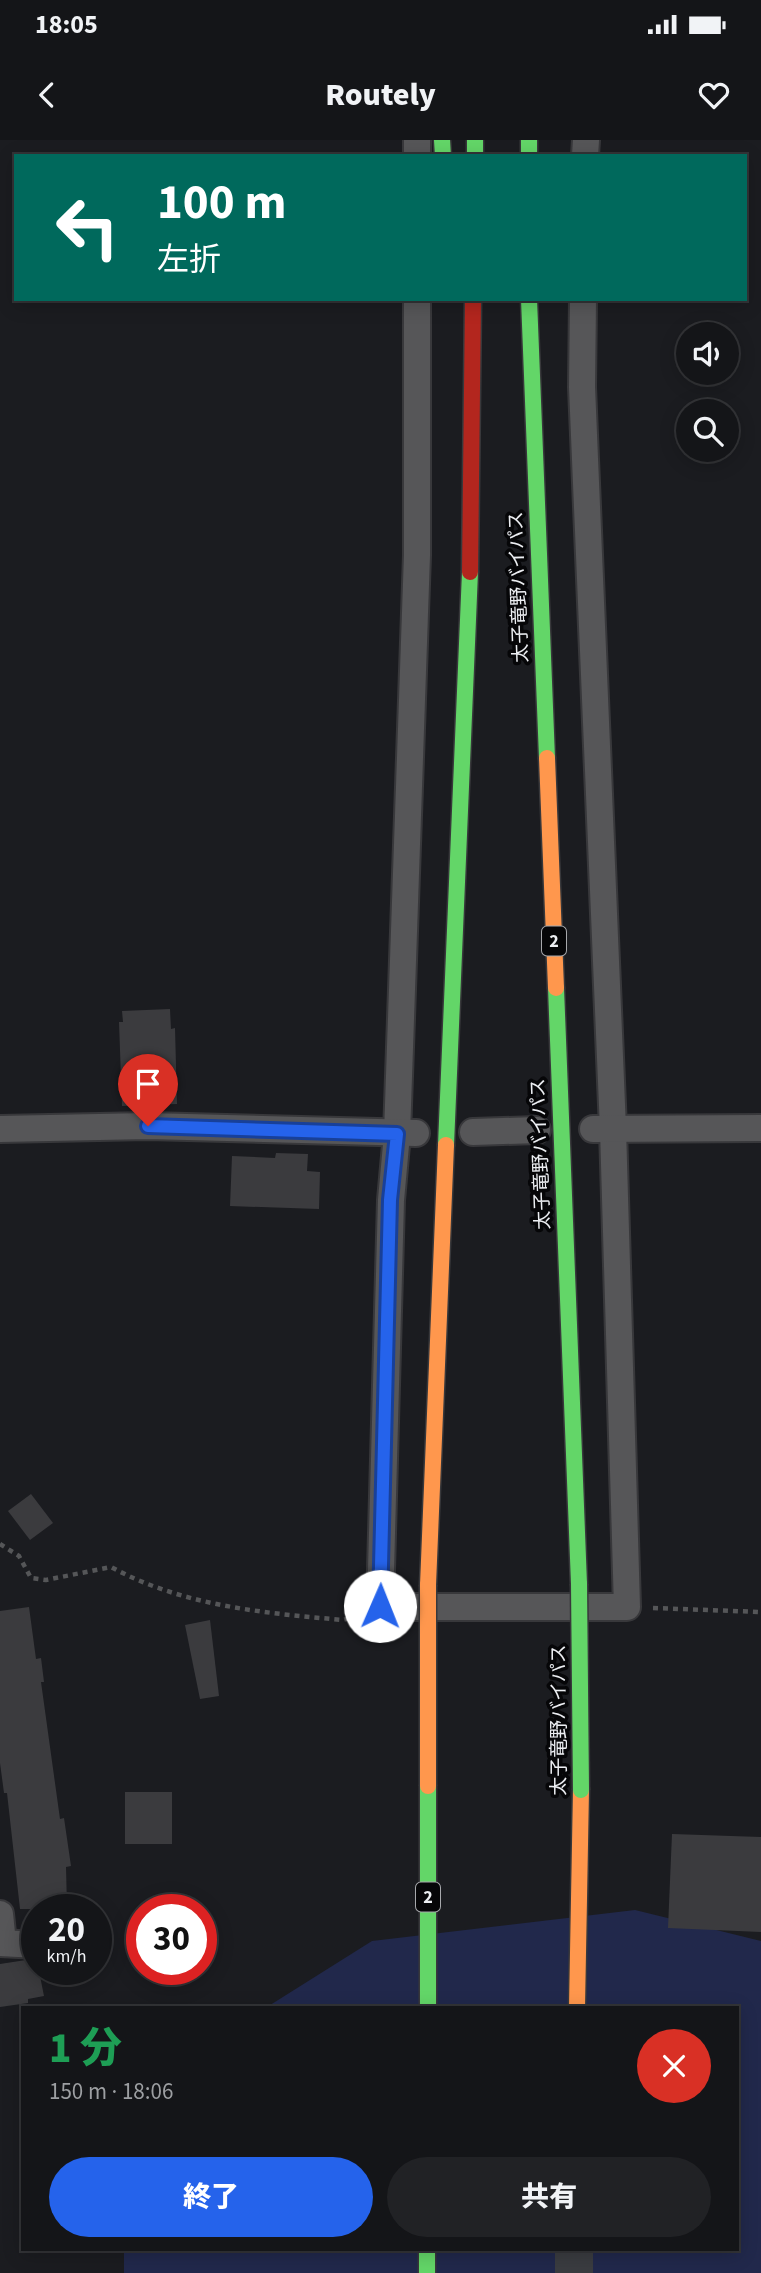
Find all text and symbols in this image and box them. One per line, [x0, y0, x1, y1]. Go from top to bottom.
text: 18:05 [35, 6, 98, 43]
text: Routely [325, 72, 436, 118]
icon: back [28, 76, 66, 114]
icon: heart [695, 76, 733, 114]
text: 100 m [157, 168, 286, 238]
icon: left [42, 182, 133, 273]
text: 左折 [157, 237, 221, 283]
map controls [676, 322, 739, 462]
button: sound [676, 322, 739, 385]
button: search [676, 399, 739, 462]
street label: 太子竜野バイパス [503, 511, 535, 663]
road number: 2 [542, 926, 566, 956]
pin [118, 1054, 178, 1126]
icon: arrive [129, 1065, 167, 1103]
street label: 太子竜野バイパス [525, 1078, 557, 1230]
position arrow [343, 1569, 417, 1643]
street label: 太子竜野バイパス [546, 1644, 573, 1796]
road number: 2 [416, 1882, 440, 1912]
speed limit sign: 30 [126, 1894, 217, 1985]
text: 20 [48, 1905, 85, 1955]
text: km/h [47, 1944, 86, 1969]
text: 1 分 [49, 2019, 122, 2079]
button: close [637, 2029, 711, 2103]
text: 150 m · 18:06 [49, 2075, 173, 2108]
button: 終了 [49, 2157, 373, 2237]
button: 共有 [387, 2157, 711, 2237]

